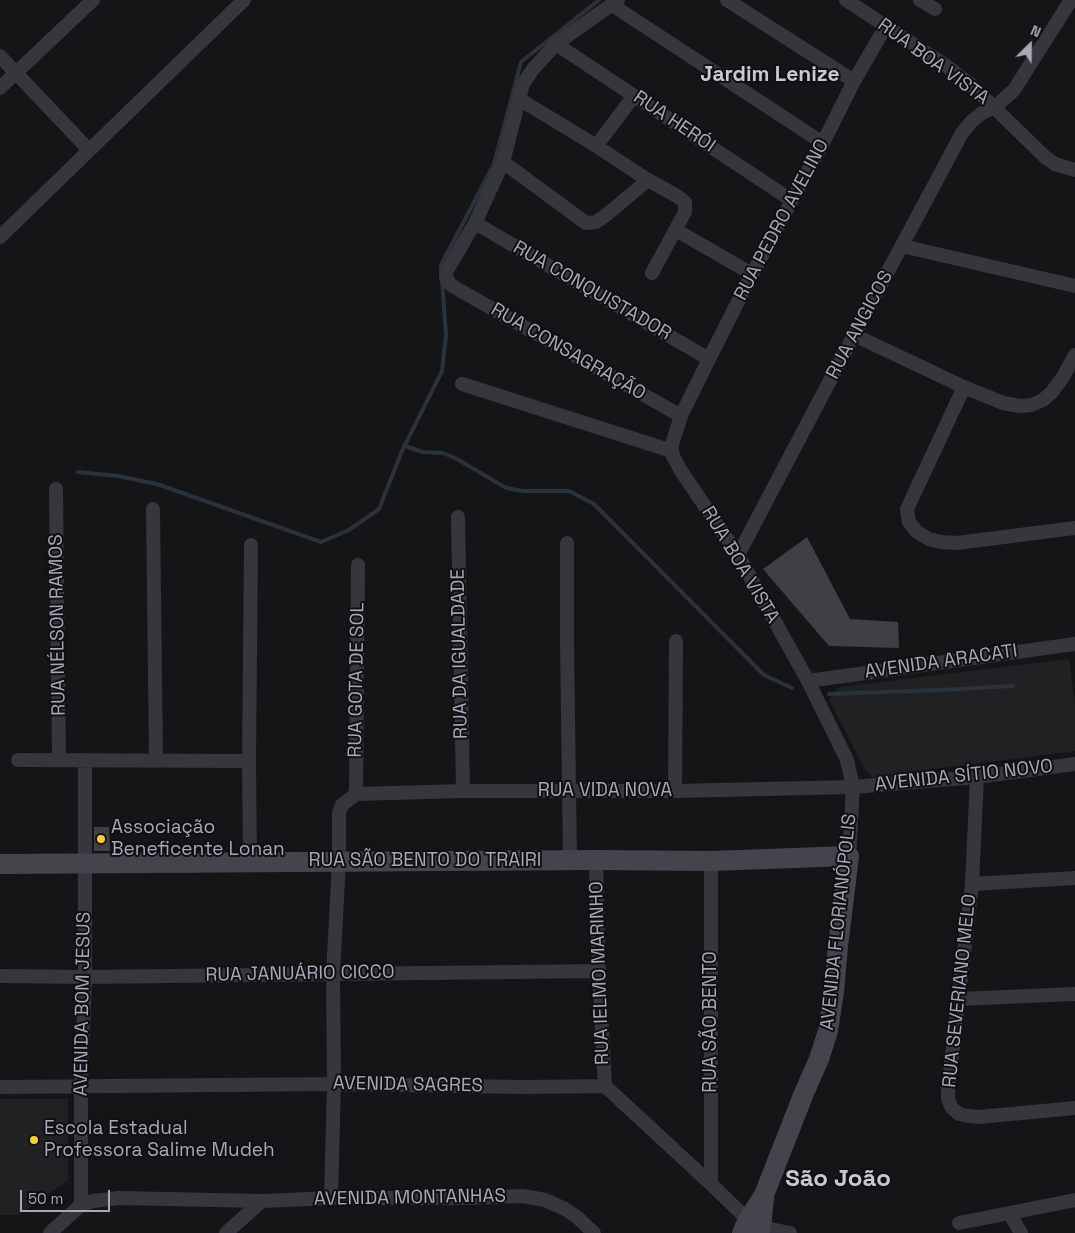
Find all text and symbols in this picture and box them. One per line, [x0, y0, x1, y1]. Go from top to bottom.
street label: RUA BOA VISTA [873, 14, 993, 110]
north arrow [1005, 20, 1055, 70]
text: N [1028, 21, 1044, 41]
district label: Jardim Lenize [700, 62, 840, 88]
street label: RUA HERÓI [629, 86, 719, 158]
street label: RUA PEDRO AVELINO [730, 135, 834, 305]
street label: RUA CONQUISTADOR [509, 236, 675, 346]
street label: RUA ANGICOS [822, 267, 898, 383]
street label: RUA CONSAGRAÇÃO [487, 298, 649, 406]
street label: RUA BOA VISTA [696, 502, 784, 628]
street label: RUA NÉLSON RAMOS [45, 534, 71, 716]
street label: RUA DA IGUALDADE [447, 569, 473, 739]
street label: RUA GOTA DE SOL [344, 602, 370, 758]
street label: AVENIDA ARACATI [863, 640, 1019, 684]
street label: AVENIDA SÍTIO NOVO [874, 755, 1054, 797]
street label: RUA VIDA NOVA [538, 780, 672, 802]
street label: AVENIDA FLORIANÓPOLIS [816, 813, 862, 1031]
place label: Associação Beneficente Lonan [111, 817, 285, 861]
marker: Associação Beneficente Lonan [95, 833, 107, 845]
street label: RUA SÃO BENTO DO TRAIRI [309, 850, 541, 872]
street label: RUA IELMO MARINHO [585, 881, 615, 1065]
street label: RUA SEVERIANO MELO [938, 893, 982, 1089]
street label: AVENIDA BOM JESUS [70, 912, 96, 1096]
street label: RUA SÃO BENTO [700, 951, 722, 1093]
street label: RUA JANUÁRIO CICCO [205, 961, 395, 987]
street label: AVENIDA SAGRES [333, 1072, 483, 1098]
place label: Escola Estadual Professora Salime Mudeh [44, 1118, 275, 1162]
marker: Escola Estadual Professora Salime Mudeh [28, 1134, 40, 1146]
district label: São João [785, 1165, 891, 1193]
scale bar [22, 1180, 112, 1212]
street label: AVENIDA MONTANHAS [314, 1185, 506, 1211]
text: 50 m [28, 1189, 63, 1208]

